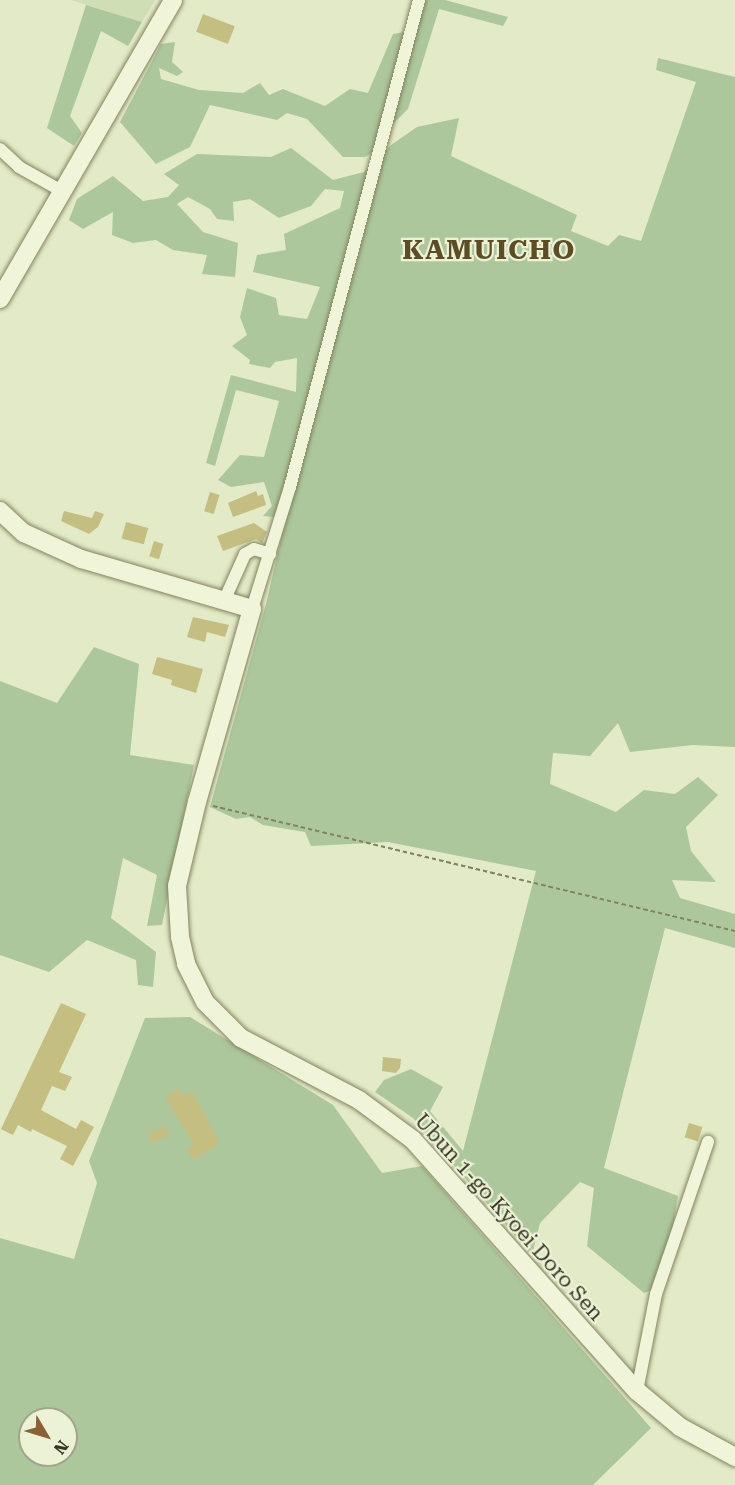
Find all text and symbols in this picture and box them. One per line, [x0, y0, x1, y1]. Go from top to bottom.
district label: KAMUICHO [402, 235, 576, 267]
street label: Ubun 1-go Kyoei Doro Sen [409, 1108, 609, 1326]
north arrow [18, 1407, 78, 1467]
text: N [50, 1436, 72, 1458]

